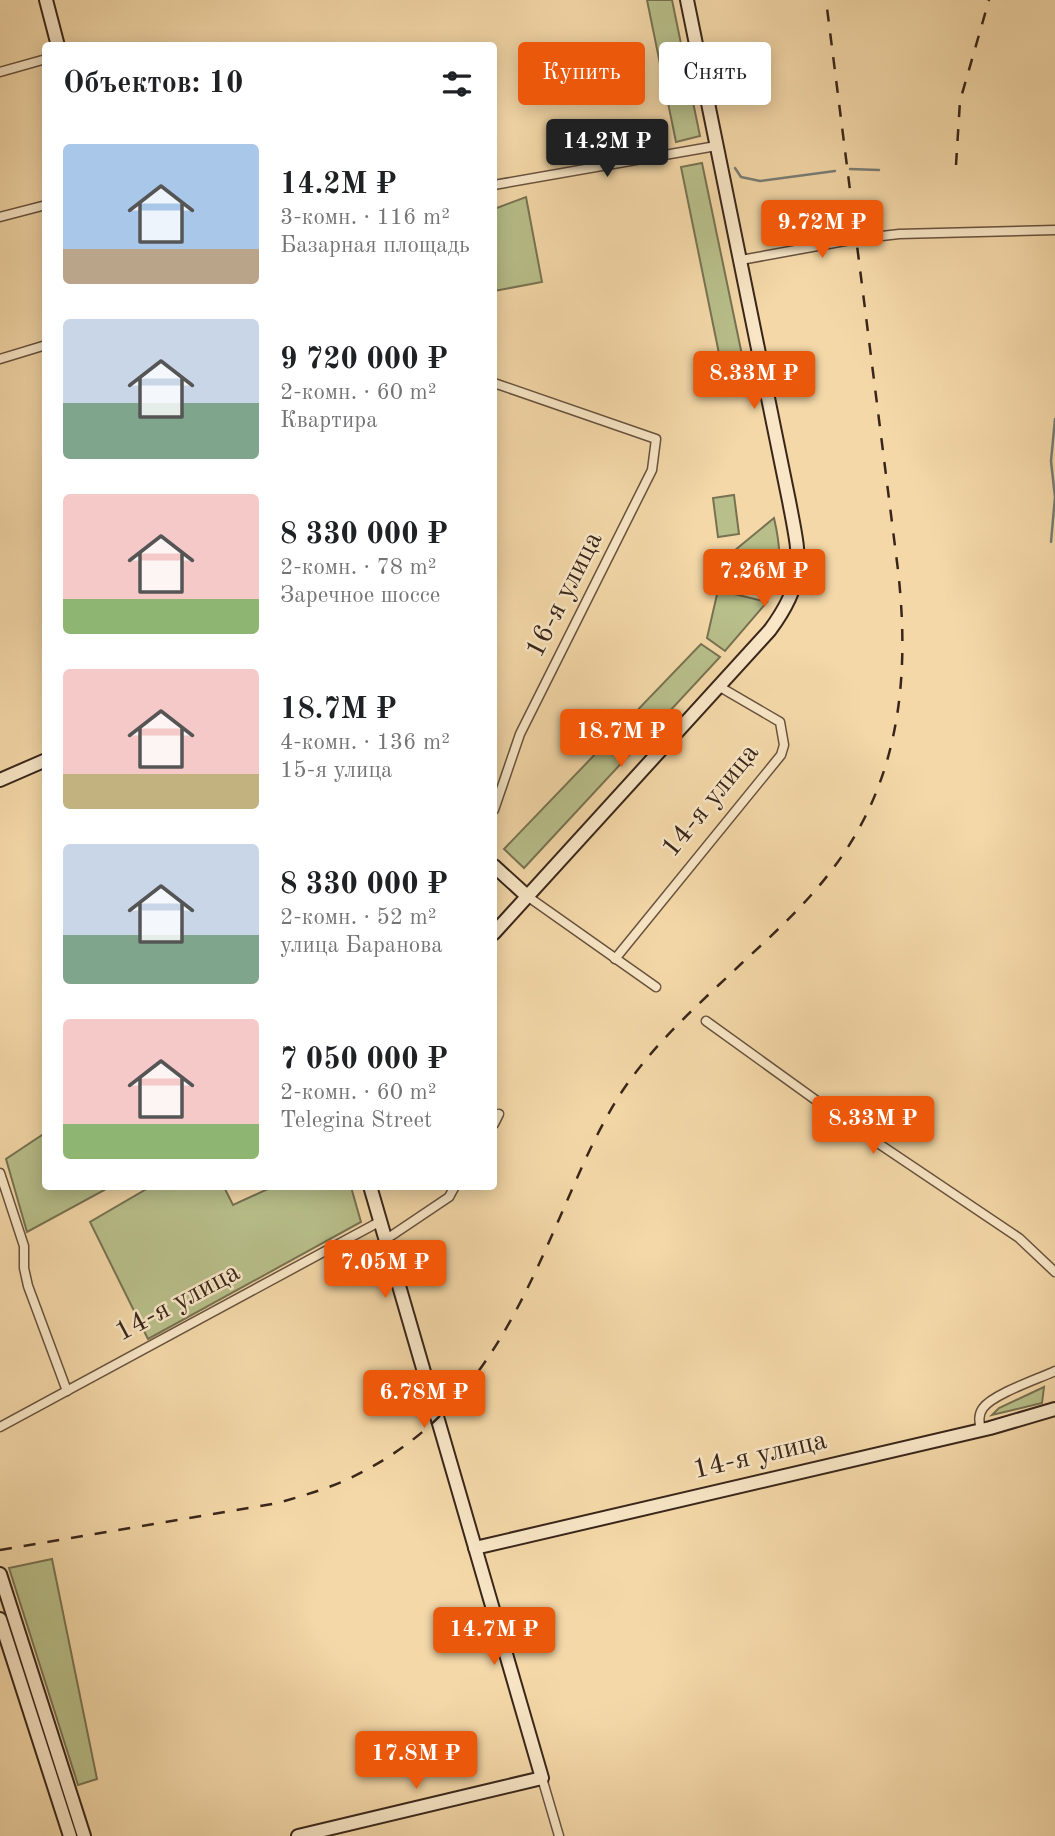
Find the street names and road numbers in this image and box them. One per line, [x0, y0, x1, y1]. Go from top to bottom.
street label: 16-я улица [521, 528, 609, 662]
street label: 14-я улица [657, 739, 765, 863]
street label: 14-я улица [111, 1258, 245, 1347]
street label: 14-я улица [690, 1427, 830, 1485]

